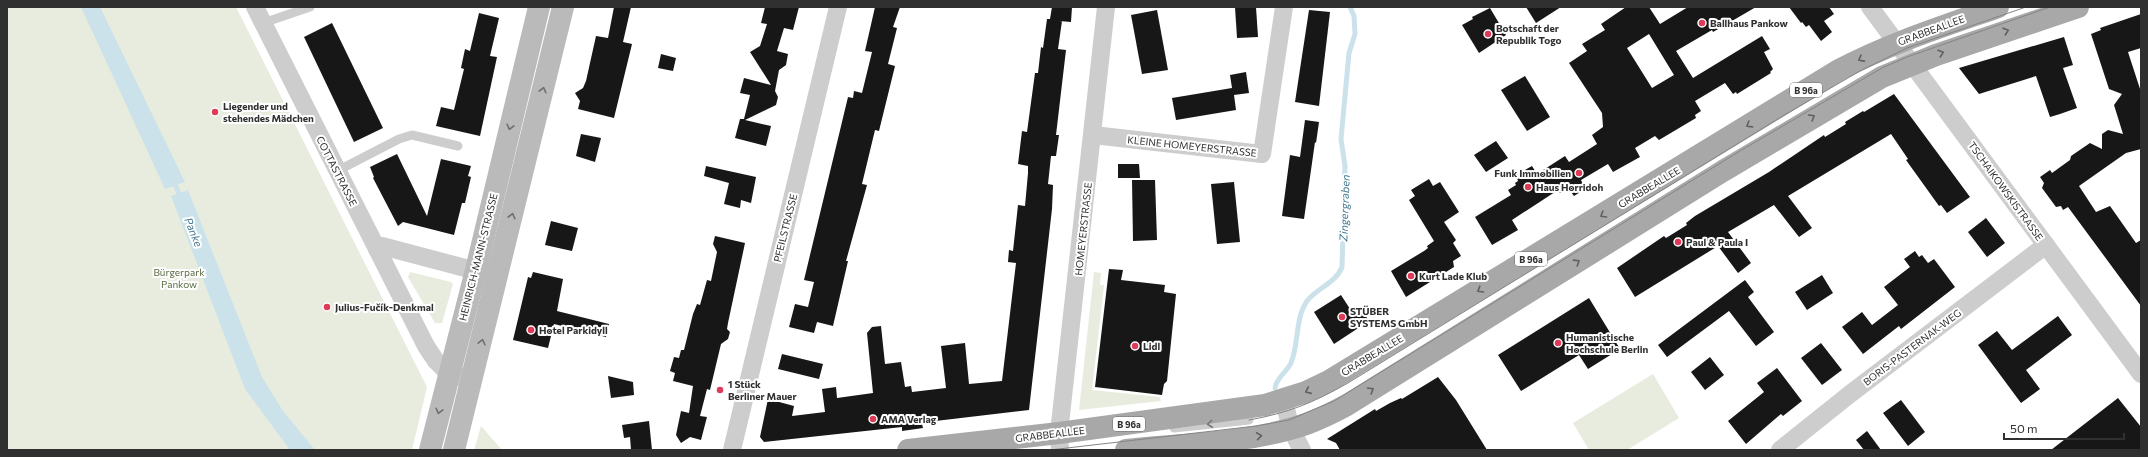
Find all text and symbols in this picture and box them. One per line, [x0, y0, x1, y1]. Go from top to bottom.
street label: GRABBEALLEE [1896, 12, 1966, 48]
place label: Ballhaus Pankow [1710, 17, 1788, 29]
marker: Ballhaus Pankow [1697, 18, 1707, 28]
place label: Botschaft der Republik Togo [1496, 22, 1562, 46]
one-way arrow [2003, 27, 2010, 36]
marker: Botschaft der Republik Togo [1483, 29, 1493, 39]
one-way arrow [1937, 50, 1944, 58]
one-way arrow [1858, 54, 1865, 61]
road number: B 96a [1790, 83, 1822, 97]
one-way arrow [539, 86, 547, 93]
place label: Liegender und stehendes Mädchen [223, 100, 314, 124]
marker: Liegender und stehendes Mädchen [210, 107, 220, 117]
one-way arrow [1808, 114, 1815, 122]
one-way arrow [1746, 120, 1753, 127]
one-way arrow [507, 123, 515, 130]
street label: KLEINE HOMEYERSTRASSE [1127, 133, 1257, 159]
street label: COTTASTRASSE [314, 134, 360, 208]
street label: TSCHAIKOWSKISTRASSE [1966, 139, 2046, 243]
street label: GRABBEALLEE [1616, 164, 1682, 210]
place label: Funk Immobilien [1494, 167, 1571, 179]
marker: Funk Immobilien [1574, 168, 1584, 178]
water label: Zingergraben [1336, 174, 1352, 243]
place label: Haus Horridoh [1536, 181, 1603, 193]
street label: HOMEYERSTRASSE [1072, 182, 1094, 276]
marker: Haus Horridoh [1523, 182, 1533, 192]
street label: HEINRICH-MANN-STRASSE [456, 192, 500, 322]
street label: PFEILSTRASSE [771, 193, 799, 263]
one-way arrow [1600, 210, 1607, 218]
one-way arrow [508, 213, 516, 219]
water label: Panke [182, 215, 206, 249]
place label: Paul & Paula I [1686, 236, 1748, 248]
marker: Paul & Paula I [1673, 237, 1683, 247]
road number: B 96a [1515, 252, 1547, 266]
one-way arrow [1573, 259, 1580, 266]
park label: Bürgerpark Pankow [153, 266, 205, 290]
place label: Kurt Lade Klub [1419, 270, 1487, 282]
marker: Kurt Lade Klub [1406, 271, 1416, 281]
one-way arrow [1477, 285, 1484, 292]
place label: Julius-Fučík-Denkmal [335, 301, 434, 313]
marker: Julius-Fučík-Denkmal [322, 302, 332, 312]
place label: STÜBER SYSTEMS GmbH [1350, 305, 1428, 329]
street label: BORIS-PASTERNAK-WEG [1861, 306, 1963, 388]
marker: STÜBER SYSTEMS GmbH [1337, 312, 1347, 322]
place label: Hotel Parkidyll [539, 324, 608, 336]
marker: Hotel Parkidyll [526, 325, 536, 335]
place label: Humanistische Hochschule Berlin [1566, 331, 1649, 355]
street label: GRABBEALLEE [1339, 332, 1405, 378]
marker: Humanistische Hochschule Berlin [1553, 338, 1563, 348]
one-way arrow [477, 339, 485, 345]
place label: Lidl [1143, 340, 1160, 352]
marker: Lidl [1130, 341, 1140, 351]
place label: 1 Stück Berliner Mauer [728, 378, 797, 402]
marker: 1 Stück Berliner Mauer [715, 385, 725, 395]
one-way arrow [1305, 386, 1312, 394]
one-way arrow [1367, 388, 1374, 395]
one-way arrow [435, 408, 444, 415]
place label: AMA Verlag [881, 413, 937, 425]
marker: AMA Verlag [868, 414, 878, 424]
scale bar [2004, 415, 2124, 441]
road number: B 96a [1113, 417, 1145, 431]
one-way arrow [1207, 419, 1213, 428]
text: 50 m [2010, 421, 2038, 435]
street label: GRABBEALLEE [1015, 424, 1086, 444]
one-way arrow [1256, 432, 1262, 441]

